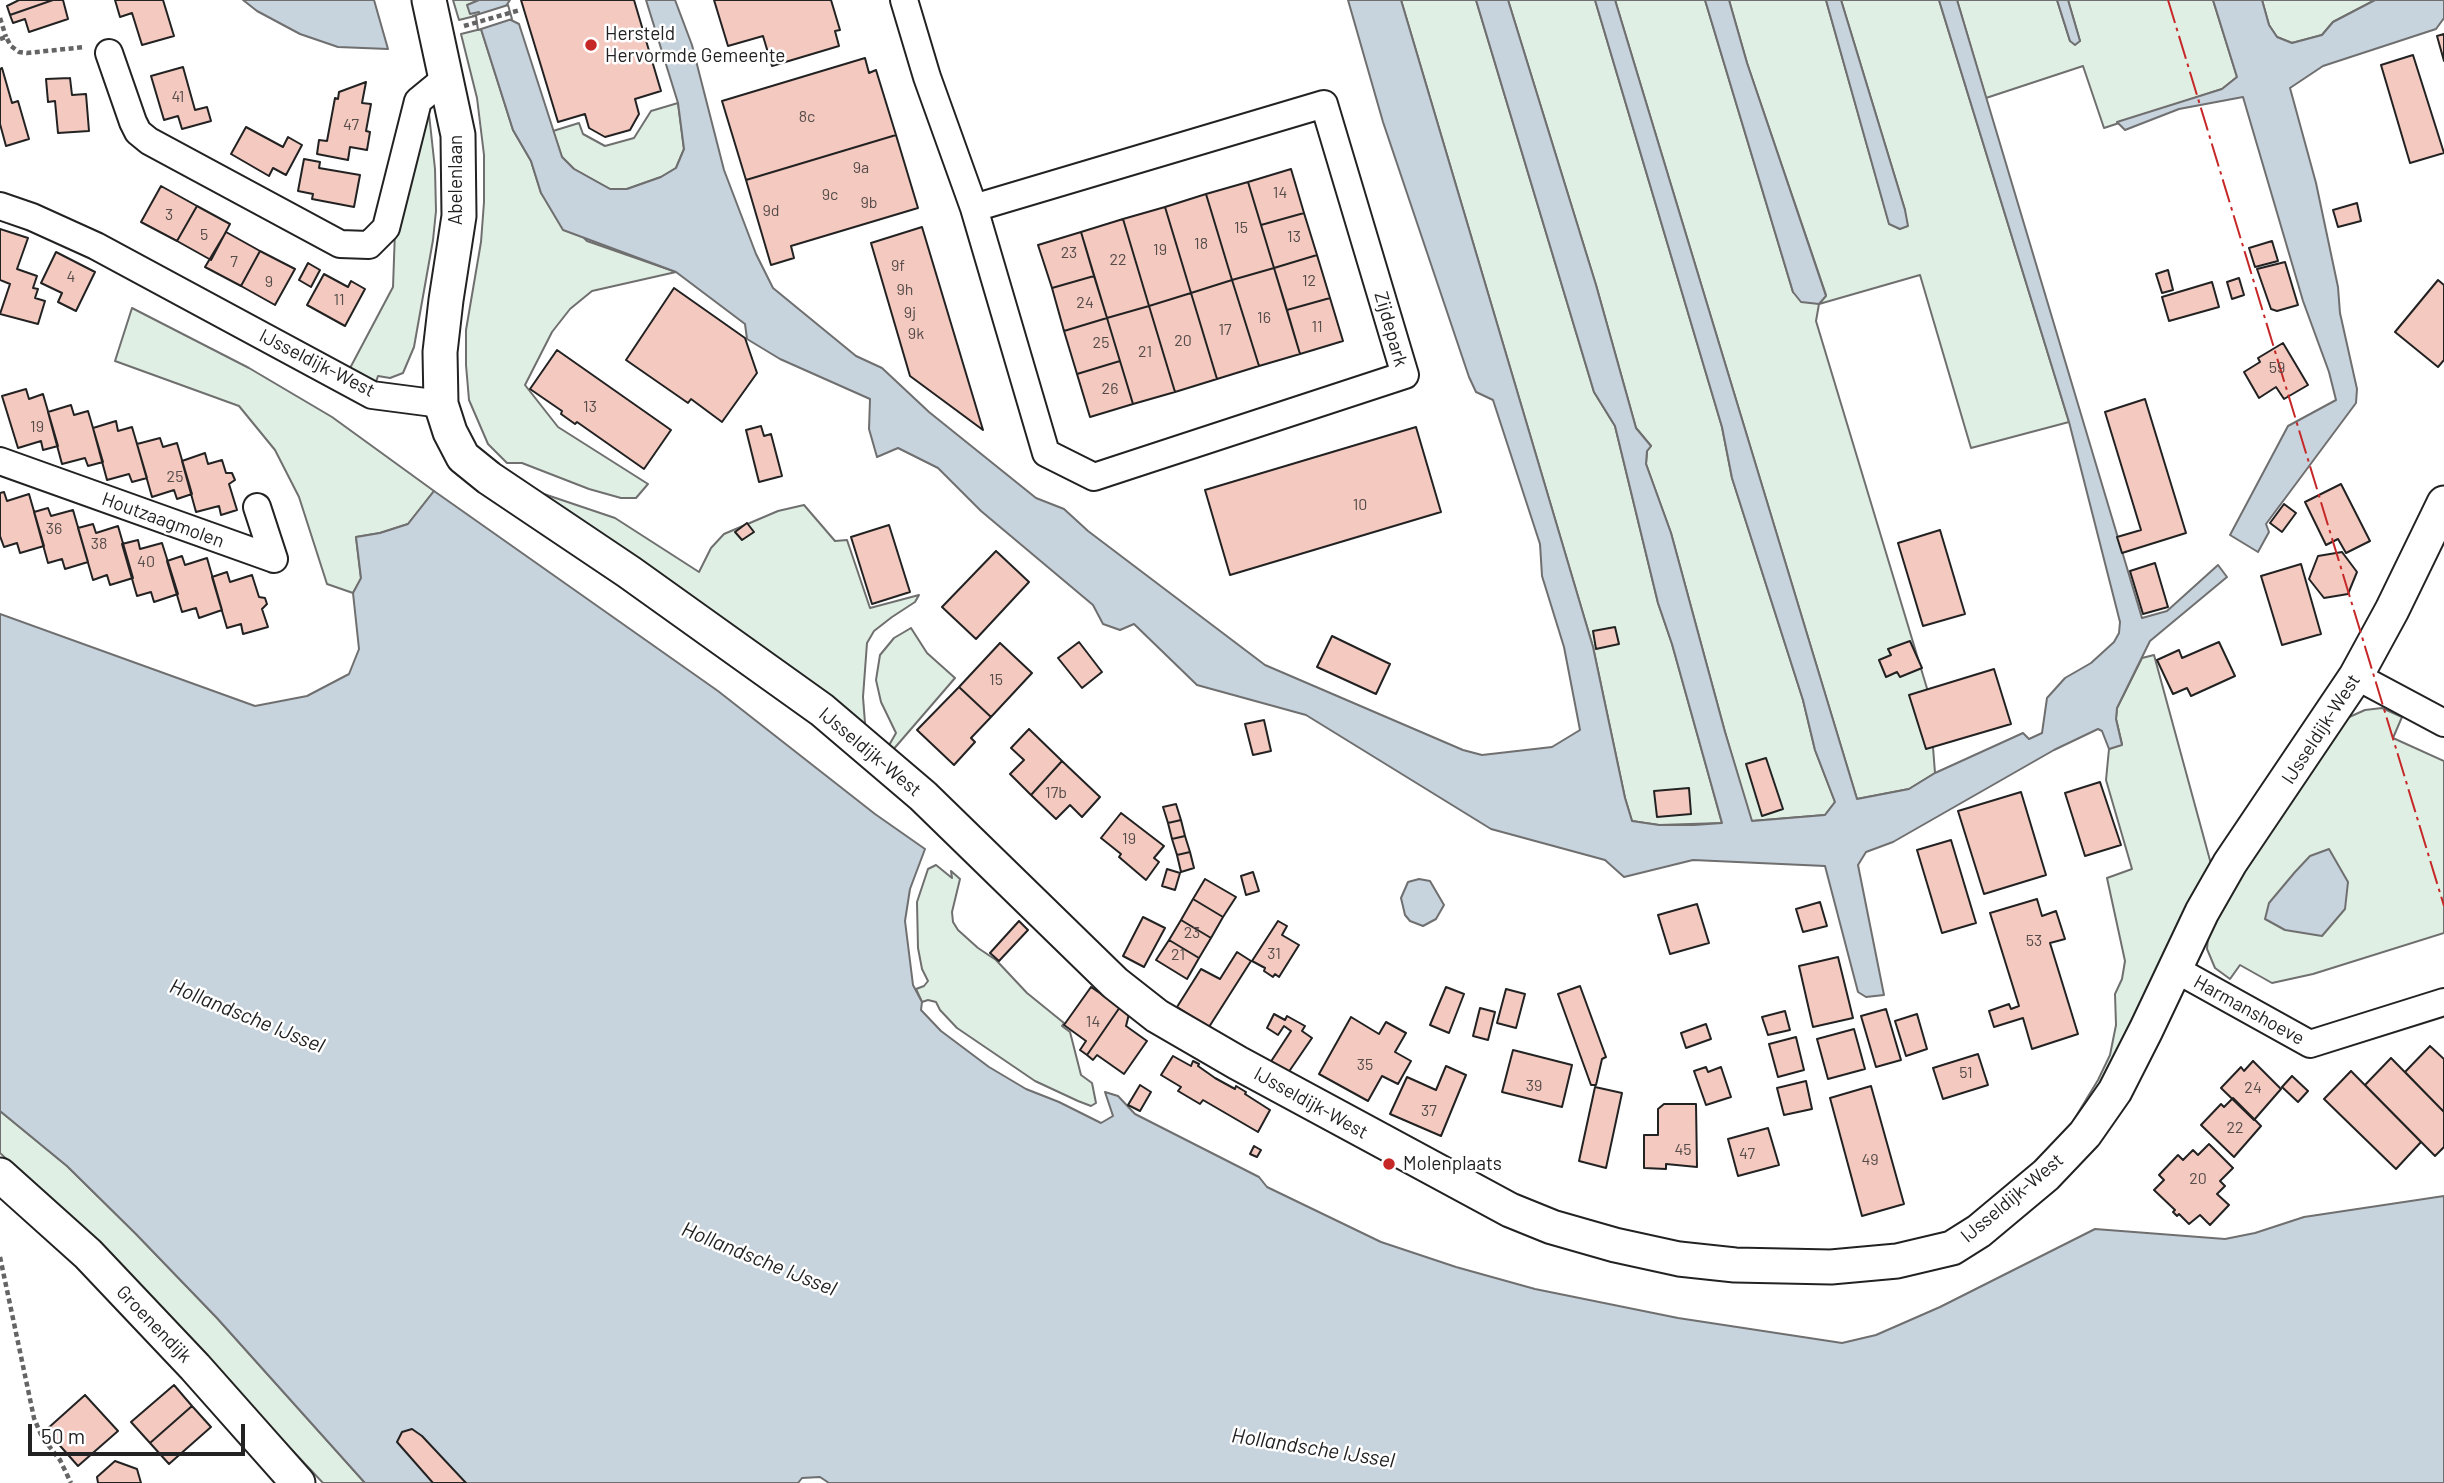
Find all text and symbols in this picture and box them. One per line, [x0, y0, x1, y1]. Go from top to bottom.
place label: Hersteld Hervormde Gemeente [605, 23, 785, 67]
marker: Hersteld Hervormde Gemeente [583, 37, 599, 53]
house number: 41 [172, 87, 184, 107]
house number: 8c [799, 107, 815, 127]
house number: 47 [343, 115, 359, 135]
street label: Abelenlaan [445, 135, 467, 225]
house number: 9a [853, 158, 869, 178]
house number: 14 [1273, 183, 1287, 203]
house number: 9c [822, 185, 838, 205]
house number: 9b [860, 193, 878, 213]
house number: 9d [762, 201, 780, 221]
house number: 3 [165, 205, 173, 225]
house number: 15 [1234, 218, 1248, 238]
house number: 5 [200, 225, 208, 245]
house number: 13 [1287, 227, 1301, 247]
house number: 18 [1194, 234, 1208, 254]
house number: 19 [1153, 240, 1167, 260]
house number: 23 [1061, 243, 1077, 263]
house number: 22 [1109, 250, 1127, 270]
house number: 7 [230, 252, 238, 272]
house number: 9f [891, 256, 905, 276]
house number: 4 [67, 267, 75, 287]
house number: 12 [1302, 271, 1316, 291]
house number: 9 [265, 272, 273, 292]
house number: 9h [897, 280, 913, 300]
street label: Zijdepark [1369, 289, 1413, 369]
house number: 11 [333, 290, 345, 310]
house number: 24 [1076, 293, 1094, 313]
house number: 9j [904, 303, 916, 323]
house number: 16 [1257, 308, 1271, 328]
house number: 11 [1311, 317, 1323, 337]
house number: 17 [1218, 320, 1232, 340]
street label: IJsseldijk-West [255, 324, 379, 402]
house number: 9k [908, 324, 924, 344]
house number: 20 [1174, 331, 1192, 351]
house number: 25 [1093, 333, 1109, 353]
house number: 21 [1138, 342, 1152, 362]
house number: 59 [2269, 358, 2285, 378]
house number: 26 [1102, 379, 1118, 399]
house number: 13 [583, 397, 597, 417]
house number: 19 [30, 417, 44, 437]
house number: 25 [167, 467, 183, 487]
street label: Houtzaagmolen [99, 487, 227, 553]
house number: 10 [1353, 495, 1367, 515]
house number: 36 [46, 519, 62, 539]
house number: 38 [91, 534, 107, 554]
house number: 40 [137, 552, 155, 572]
house number: 15 [989, 670, 1003, 690]
street label: IJsseldijk-West [2277, 670, 2365, 788]
street label: IJsseldijk-West [814, 703, 926, 801]
house number: 17b [1045, 783, 1067, 803]
house number: 19 [1122, 829, 1136, 849]
house number: 23 [1184, 923, 1200, 943]
house number: 53 [2026, 931, 2042, 951]
house number: 31 [1267, 944, 1281, 964]
house number: 21 [1171, 945, 1185, 965]
street label: Harmanshoeve [2190, 970, 2308, 1050]
water label: Hollandsche IJssel [166, 973, 328, 1059]
house number: 14 [1086, 1012, 1100, 1032]
house number: 35 [1357, 1055, 1373, 1075]
street label: IJsseldijk-West [1250, 1062, 1372, 1144]
house number: 51 [1959, 1063, 1973, 1083]
house number: 39 [1526, 1076, 1542, 1096]
house number: 24 [2244, 1078, 2262, 1098]
house number: 37 [1421, 1101, 1437, 1121]
house number: 22 [2226, 1118, 2244, 1138]
house number: 45 [1674, 1140, 1692, 1160]
house number: 47 [1739, 1144, 1755, 1164]
street label: IJsseldijk-West [1956, 1149, 2068, 1247]
house number: 49 [1861, 1150, 1879, 1170]
place label: Molenplaats [1403, 1153, 1502, 1175]
marker: Molenplaats [1381, 1156, 1397, 1172]
house number: 20 [2189, 1169, 2207, 1189]
water label: Hollandsche IJssel [678, 1216, 840, 1302]
street label: Groenendijk [112, 1281, 196, 1367]
scale bar [32, 1410, 248, 1454]
text: 50 m [41, 1423, 85, 1448]
water label: Hollandsche IJssel [1230, 1423, 1396, 1473]

